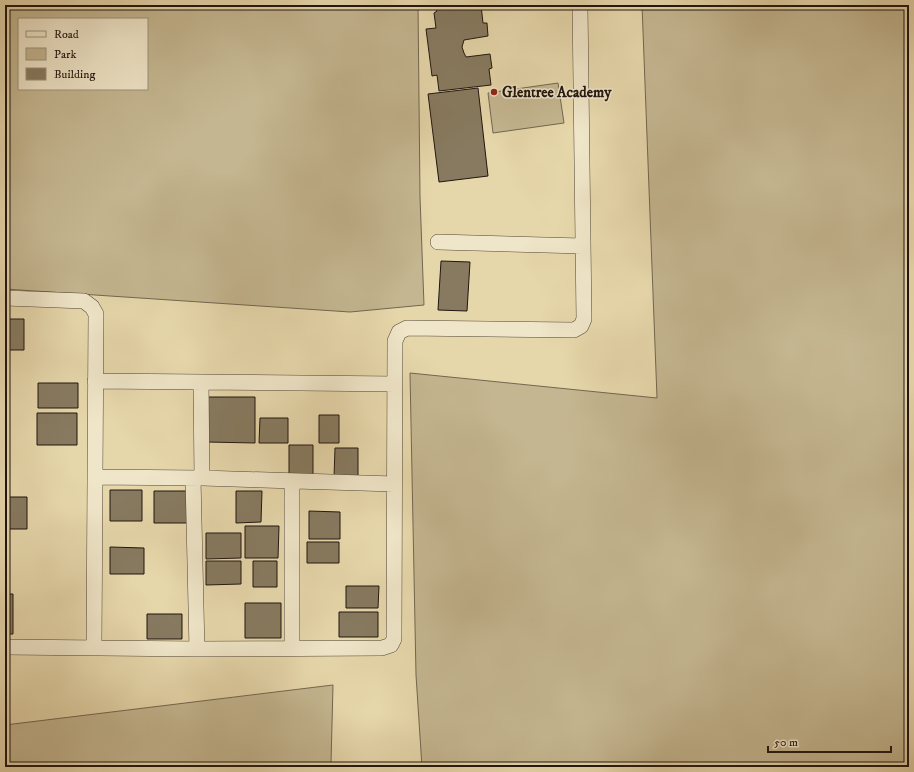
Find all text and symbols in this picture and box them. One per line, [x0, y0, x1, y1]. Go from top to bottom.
legend [18, 18, 148, 90]
text: Road [54, 27, 79, 42]
text: Park [54, 47, 76, 62]
text: Building [54, 67, 95, 82]
place label: Glentree Academy [502, 83, 612, 102]
marker: Glentree Academy [489, 87, 499, 97]
scale bar [768, 728, 891, 754]
text: 50 m [774, 735, 798, 750]

